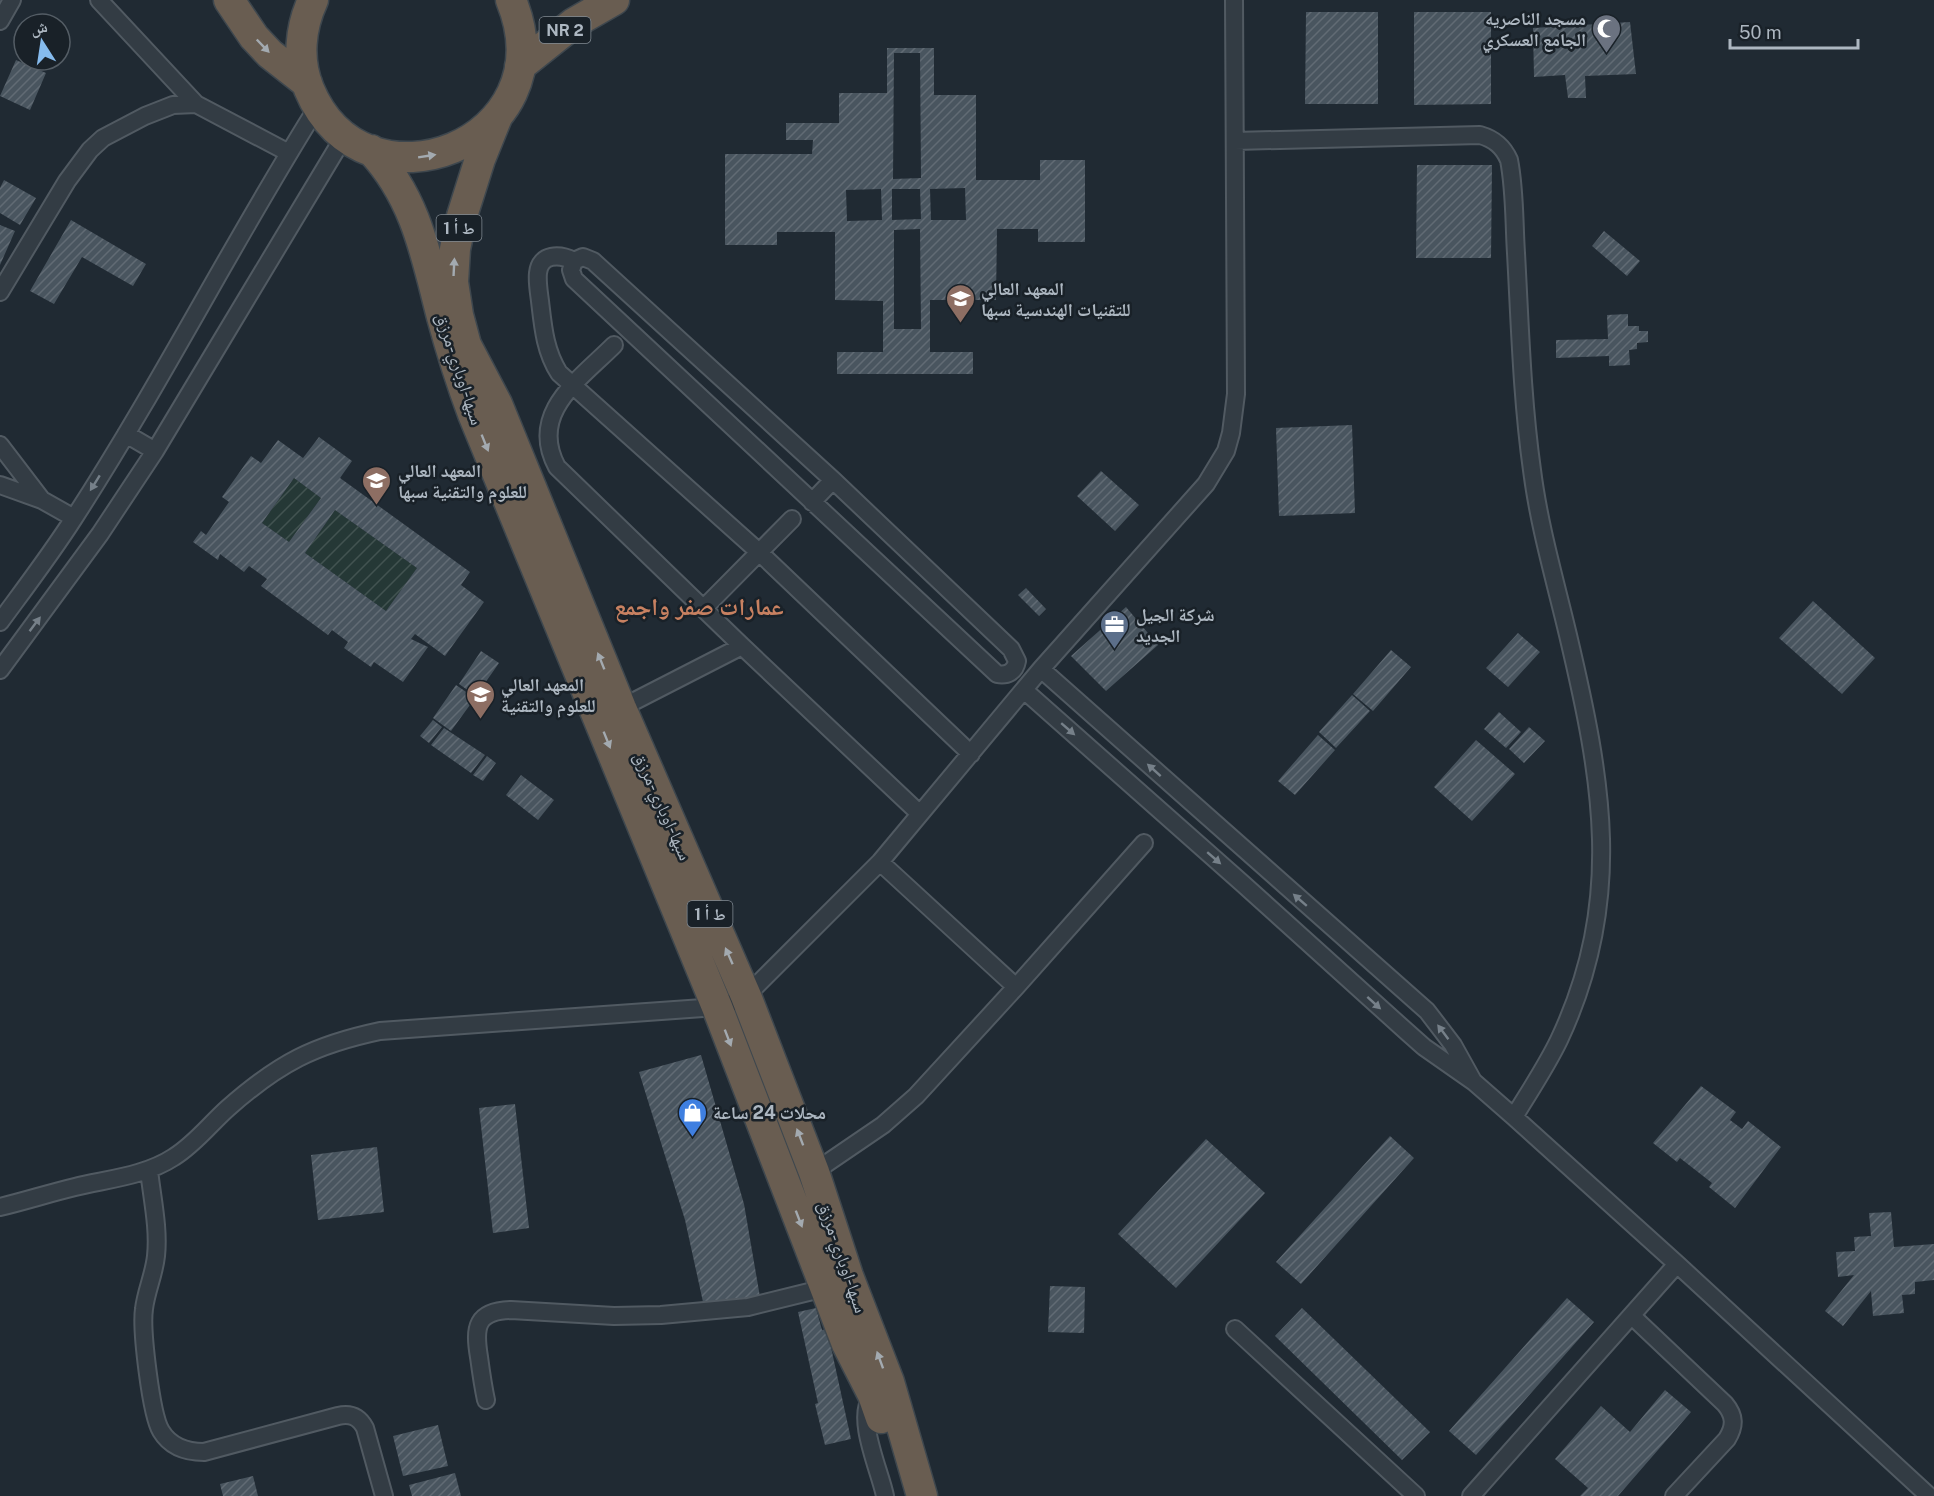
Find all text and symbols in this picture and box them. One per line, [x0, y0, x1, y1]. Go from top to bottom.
place label: مسجد الناصريه الجامع العسكري [1482, 8, 1586, 54]
north arrow [12, 12, 72, 72]
mosque icon: مسجد الناصريه الجامع العسكري [1591, 12, 1623, 54]
scale bar [1730, 12, 1858, 50]
text: ش [29, 17, 49, 39]
road number: NR 2 [540, 17, 590, 43]
text: 50 m [1739, 22, 1782, 43]
one-way arrow [256, 39, 270, 54]
one-way arrow [418, 151, 437, 160]
road number: ط أ 1 [436, 215, 482, 241]
one-way arrow [450, 257, 459, 276]
place label: المعهد العالي للتقنيات الهندسية سبها [981, 278, 1131, 320]
school or university icon: المعهد العالي للتقنيات الهندسية سبها [944, 282, 976, 324]
street label: سبها-اوباري-مرزق [428, 310, 488, 429]
one-way arrow [480, 435, 490, 453]
place label: المعهد العالي للعلوم والتقنية سبها [398, 460, 527, 504]
school or university icon: المعهد العالي للعلوم والتقنية سبها [361, 464, 393, 506]
one-way arrow [90, 475, 101, 491]
district label: عمارات صفر واجمع [614, 592, 784, 623]
place label: شركة الجيل الجديد [1136, 604, 1215, 646]
office icon: شركة الجيل الجديد [1099, 608, 1131, 650]
one-way arrow [29, 616, 41, 631]
one-way arrow [596, 652, 605, 670]
place label: المعهد العالي للعلوم والتقنية [501, 674, 596, 718]
school or university icon: المعهد العالي للعلوم والتقنية [464, 678, 496, 720]
one-way arrow [1060, 722, 1075, 735]
one-way arrow [602, 732, 612, 750]
street label: سبها-اوباري-مرزق [626, 749, 696, 865]
one-way arrow [1147, 764, 1162, 777]
one-way arrow [1206, 851, 1221, 864]
one-way arrow [1293, 894, 1308, 907]
road number: ط أ 1 [688, 901, 732, 927]
one-way arrow [724, 947, 733, 964]
one-way arrow [1367, 996, 1382, 1010]
one-way arrow [1438, 1024, 1450, 1039]
one-way arrow [724, 1029, 734, 1047]
shop icon: محلات 24 ساعة [676, 1096, 708, 1138]
place label: محلات 24 ساعة [713, 1102, 826, 1123]
one-way arrow [795, 1128, 805, 1146]
street label: سبها-اوباري-مرزق [810, 1199, 872, 1317]
one-way arrow [794, 1211, 804, 1229]
one-way arrow [875, 1351, 885, 1369]

